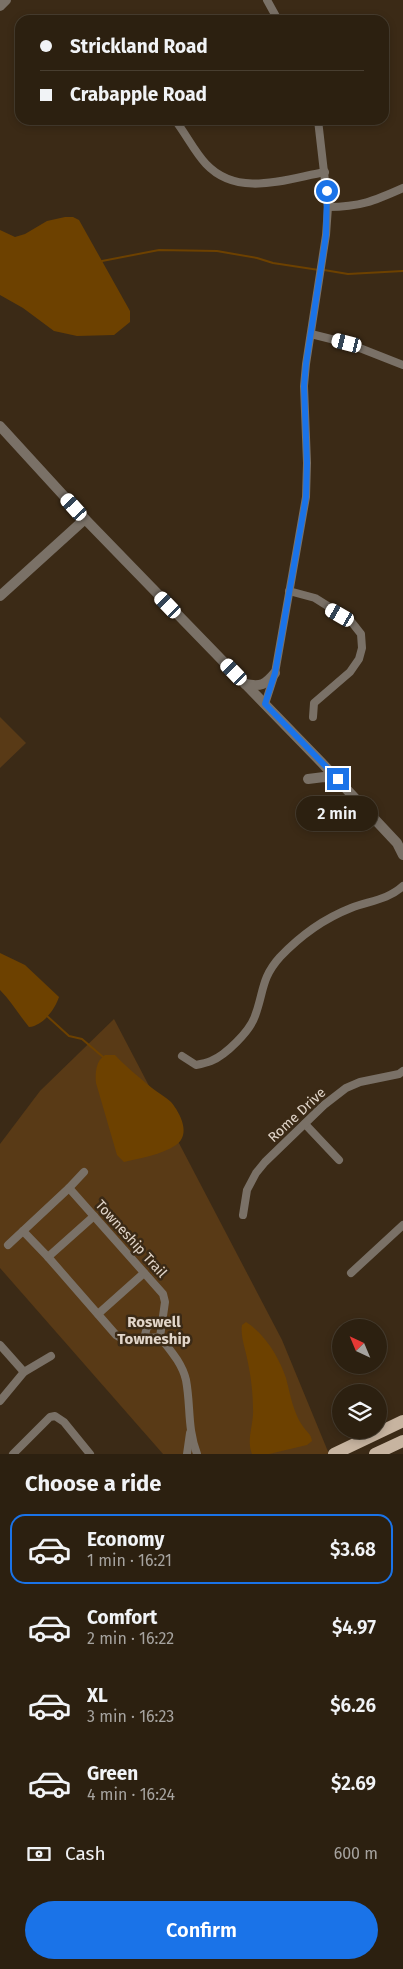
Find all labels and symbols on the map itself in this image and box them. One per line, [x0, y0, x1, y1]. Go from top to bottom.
route start [316, 180, 338, 202]
car [330, 332, 363, 354]
car [58, 491, 89, 523]
car [152, 589, 183, 621]
car [323, 601, 356, 629]
car [218, 656, 249, 688]
route end [327, 768, 349, 790]
callout: 2 min [297, 796, 379, 832]
street label: Rome Drive [265, 1084, 329, 1146]
street label: Towneship Trail [92, 1197, 170, 1281]
district label: Roswell Towneship [117, 1313, 191, 1348]
north arrow [332, 1319, 388, 1374]

